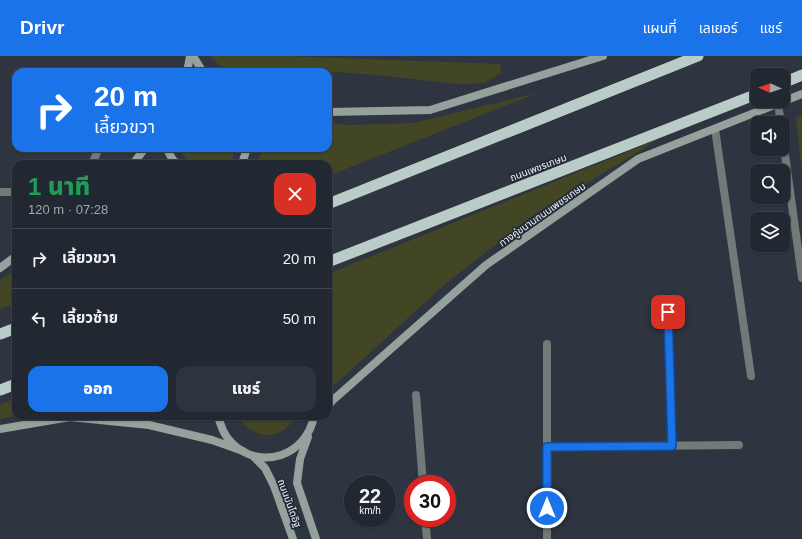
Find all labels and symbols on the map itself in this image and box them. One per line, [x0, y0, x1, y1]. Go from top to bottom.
north arrow [750, 68, 790, 108]
street label: ถนนเพชรเกษม [508, 152, 568, 183]
street label: ทางคู่ขนานถนนเพชรเกษม [496, 179, 588, 249]
pin [651, 295, 685, 329]
speed limit sign: 30 [404, 475, 456, 527]
street label: ถนนบันไดอิฐ [276, 477, 304, 529]
position arrow [526, 487, 568, 529]

